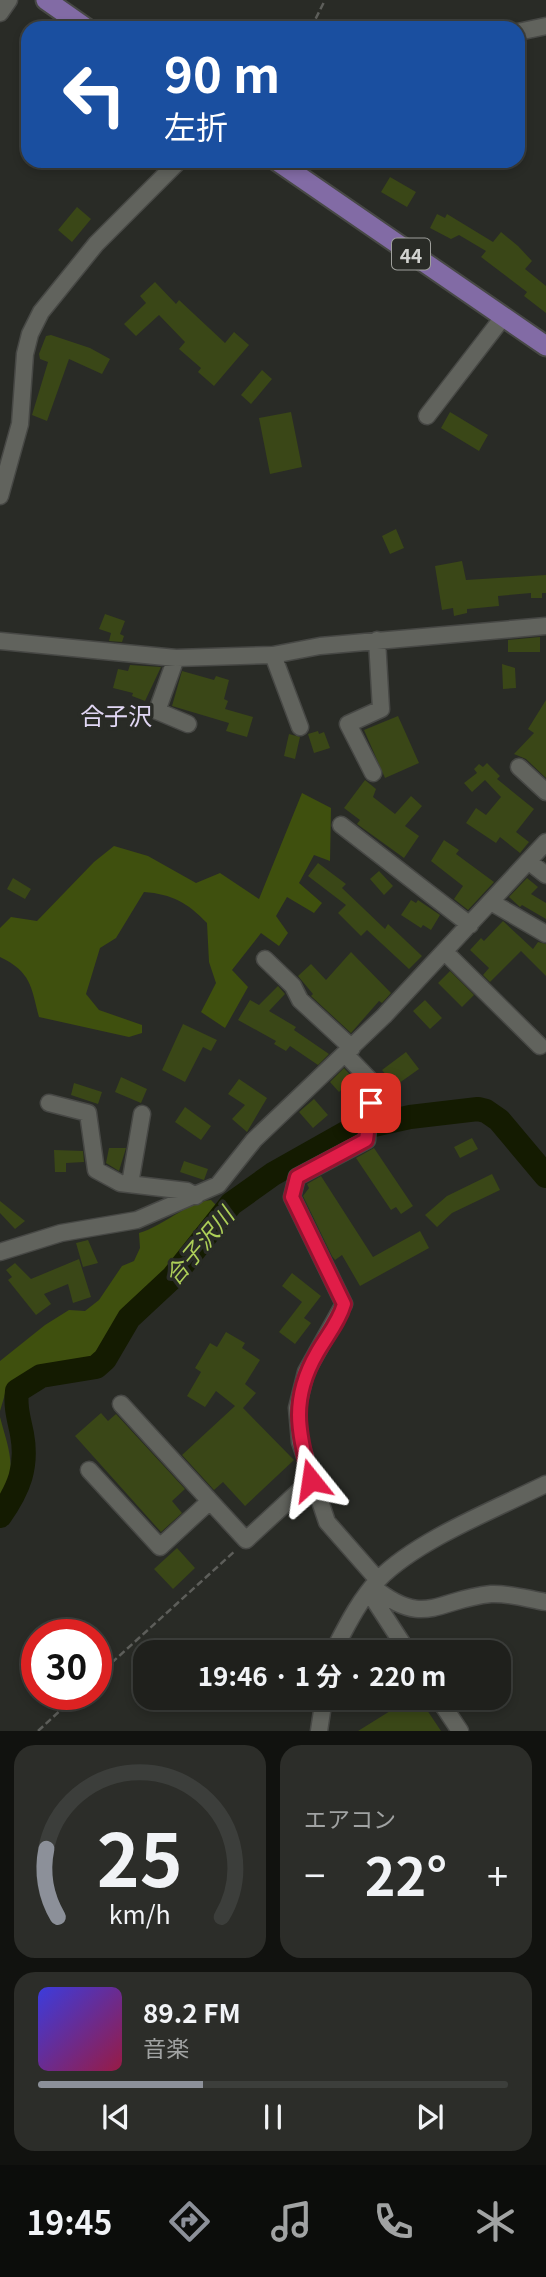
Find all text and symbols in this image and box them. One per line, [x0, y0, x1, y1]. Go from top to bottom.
text: 90 m [164, 36, 280, 107]
icon: left [49, 49, 140, 140]
text: 左折 [164, 102, 228, 148]
road number: 44 [392, 238, 430, 270]
district label: 合子沢 [80, 697, 152, 732]
pin [341, 1073, 401, 1133]
icon: arrive [352, 1084, 390, 1122]
water label: 合子沢川 [155, 1197, 243, 1291]
position arrow [274, 1443, 348, 1517]
speed limit sign: 30 [21, 1619, 112, 1710]
text: 19:46 · 1 分 · 220 m [198, 1656, 446, 1693]
text: エアコン [304, 1801, 396, 1835]
text: 25 [97, 1804, 183, 1909]
text: 22° [365, 1836, 447, 1911]
text: − [304, 1846, 325, 1901]
text: + [487, 1846, 508, 1901]
text: km/h [109, 1895, 171, 1931]
text: 89.2 FM [143, 1993, 241, 2030]
text: 音楽 [143, 2030, 189, 2064]
icon: previous [97, 2098, 135, 2136]
icon: pause [254, 2098, 292, 2136]
icon: next [411, 2098, 449, 2136]
icon: directions [165, 2197, 214, 2246]
icon: music [267, 2197, 316, 2246]
icon: phone [369, 2197, 418, 2246]
icon: climate [471, 2197, 520, 2246]
text: 19:45 [26, 2198, 112, 2244]

